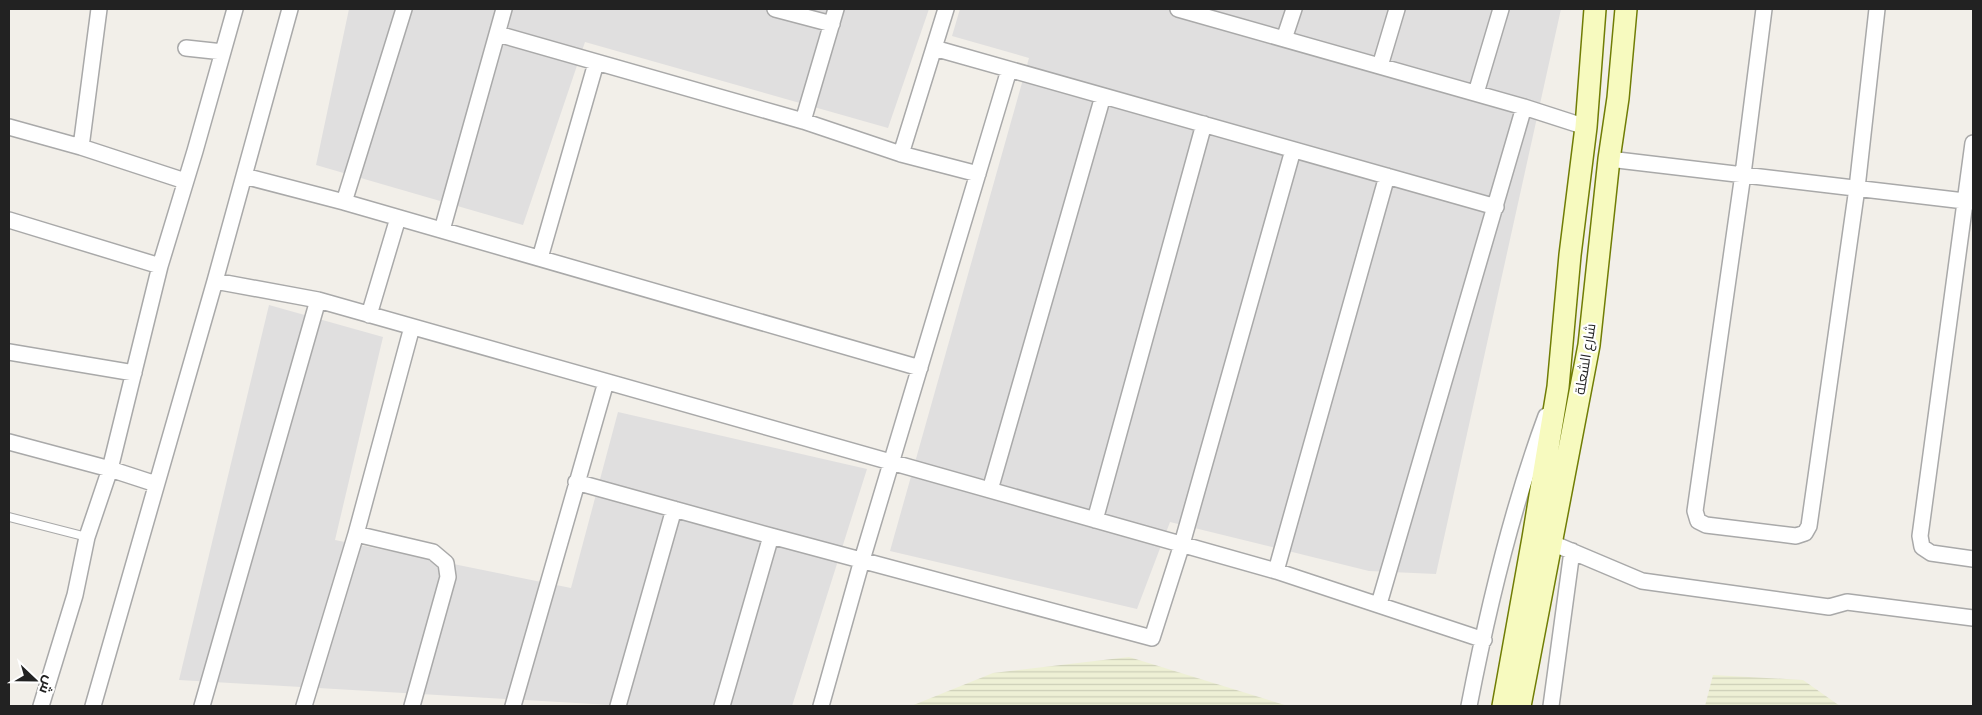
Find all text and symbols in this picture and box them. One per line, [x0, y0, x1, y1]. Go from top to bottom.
street label: شارع الشعلة [1570, 322, 1600, 396]
north arrow [10, 655, 60, 705]
text: ش [35, 673, 59, 697]

